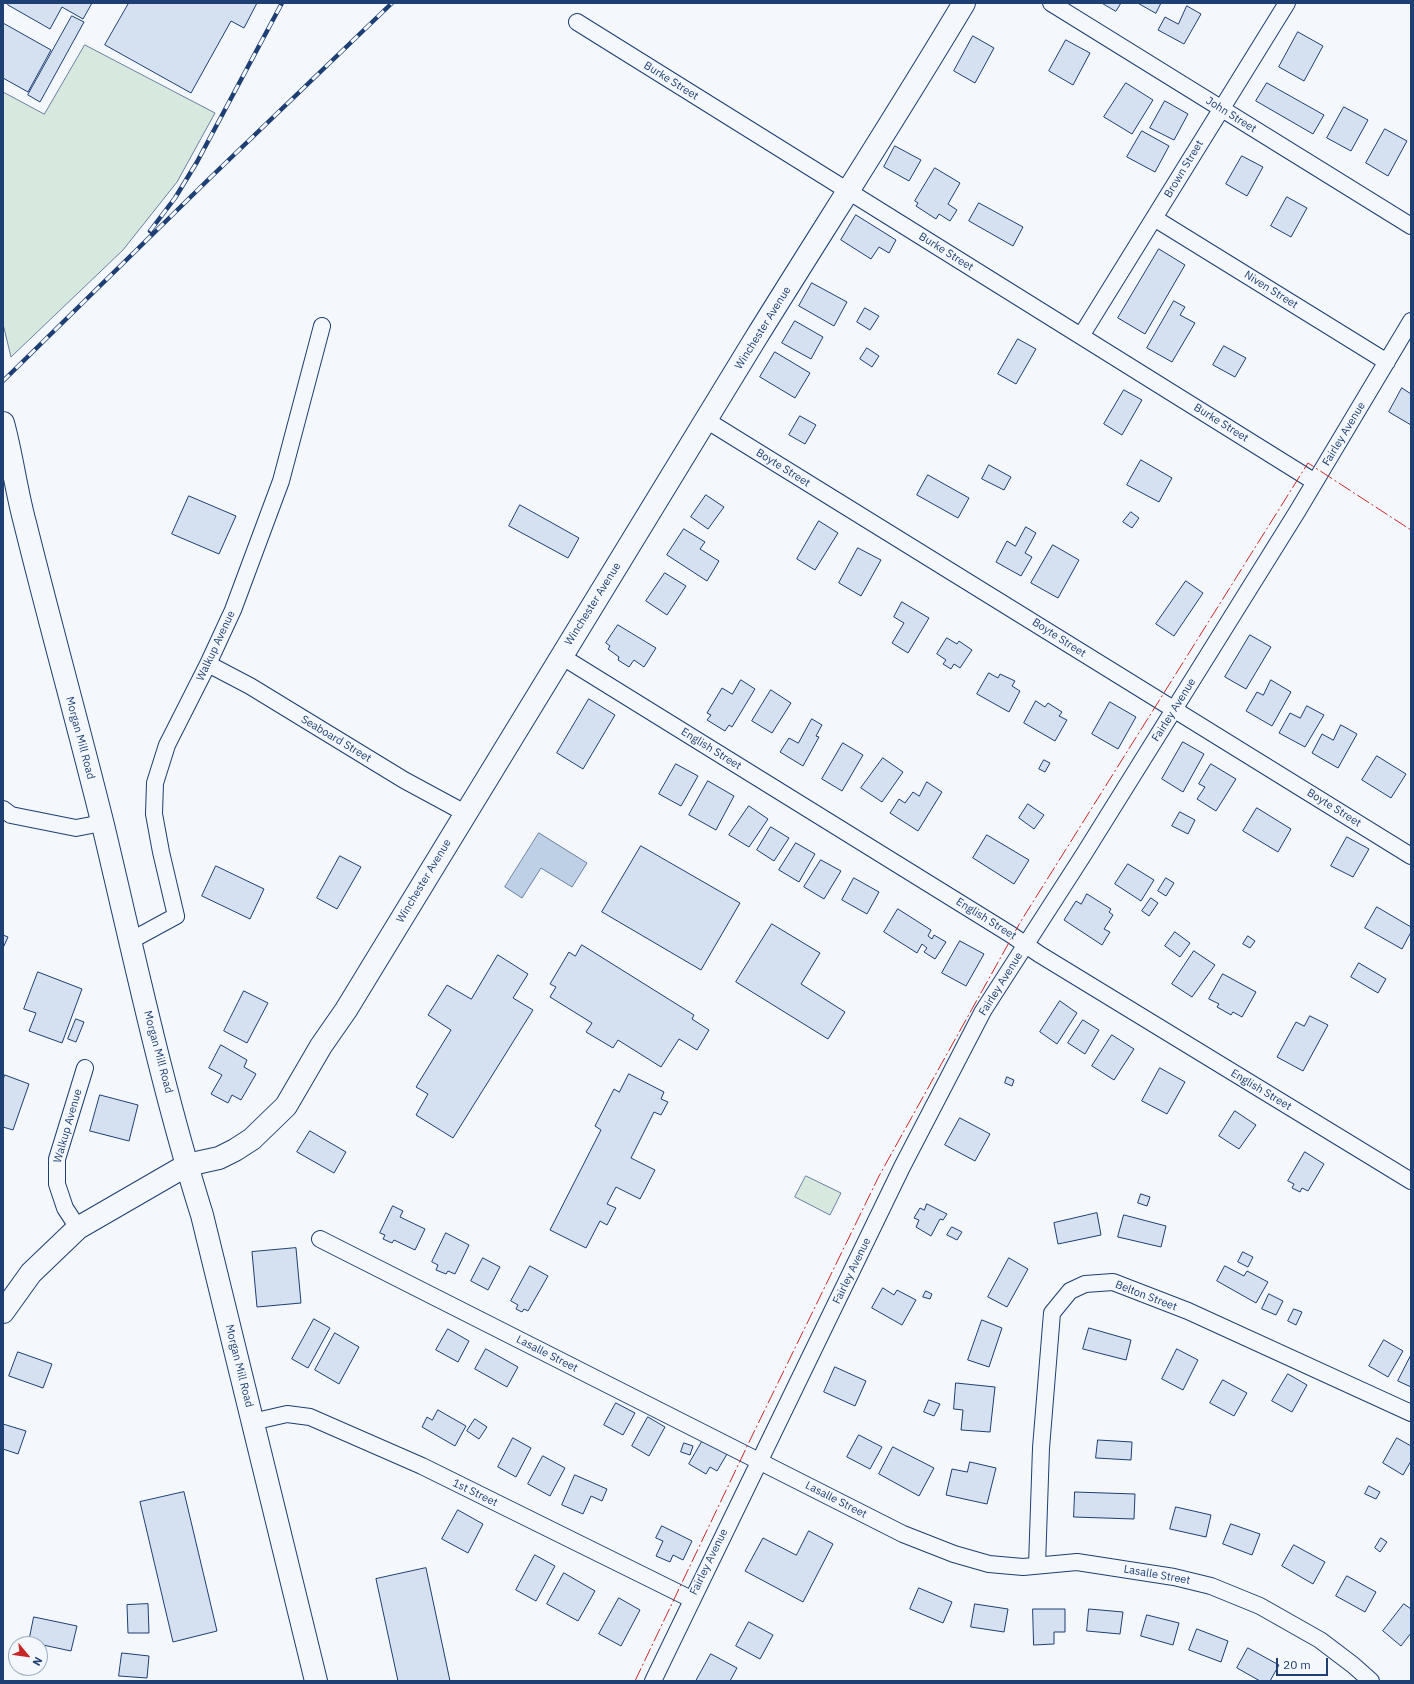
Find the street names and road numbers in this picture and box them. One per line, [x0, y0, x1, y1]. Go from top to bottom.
street label: Burke Street [641, 59, 701, 103]
street label: John Street [1203, 94, 1259, 136]
street label: Brown Street [1162, 138, 1206, 200]
street label: Burke Street [916, 230, 976, 274]
street label: Niven Street [1242, 268, 1300, 312]
street label: Winchester Avenue [732, 284, 794, 372]
street label: Fairley Avenue [1320, 400, 1368, 468]
street label: Burke Street [1191, 401, 1251, 445]
street label: Boyte Street [753, 446, 813, 490]
street label: Winchester Avenue [562, 560, 624, 648]
street label: Walkup Avenue [194, 609, 238, 683]
street label: Boyte Street [1030, 616, 1088, 660]
street label: Fairley Avenue [1149, 676, 1199, 744]
street label: Morgan Mill Road [63, 695, 97, 781]
street label: Seaboard Street [298, 713, 374, 765]
street label: English Street [678, 725, 744, 773]
street label: Boyte Street [1304, 786, 1364, 830]
street label: Winchester Avenue [394, 837, 454, 925]
street label: English Street [953, 895, 1019, 943]
street label: Fairley Avenue [976, 950, 1026, 1018]
street label: Morgan Mill Road [141, 1009, 175, 1095]
street label: English Street [1228, 1067, 1294, 1113]
street label: Walkup Avenue [51, 1088, 85, 1164]
street label: Fairley Avenue [830, 1236, 874, 1306]
street label: Belton Street [1113, 1278, 1179, 1314]
street label: Morgan Mill Road [222, 1323, 256, 1409]
street label: Lasalle Street [514, 1333, 580, 1375]
street label: 1st Street [450, 1476, 500, 1510]
street label: Lasalle Street [803, 1479, 869, 1521]
street label: Fairley Avenue [687, 1527, 731, 1597]
street label: Lasalle Street [1123, 1563, 1191, 1587]

